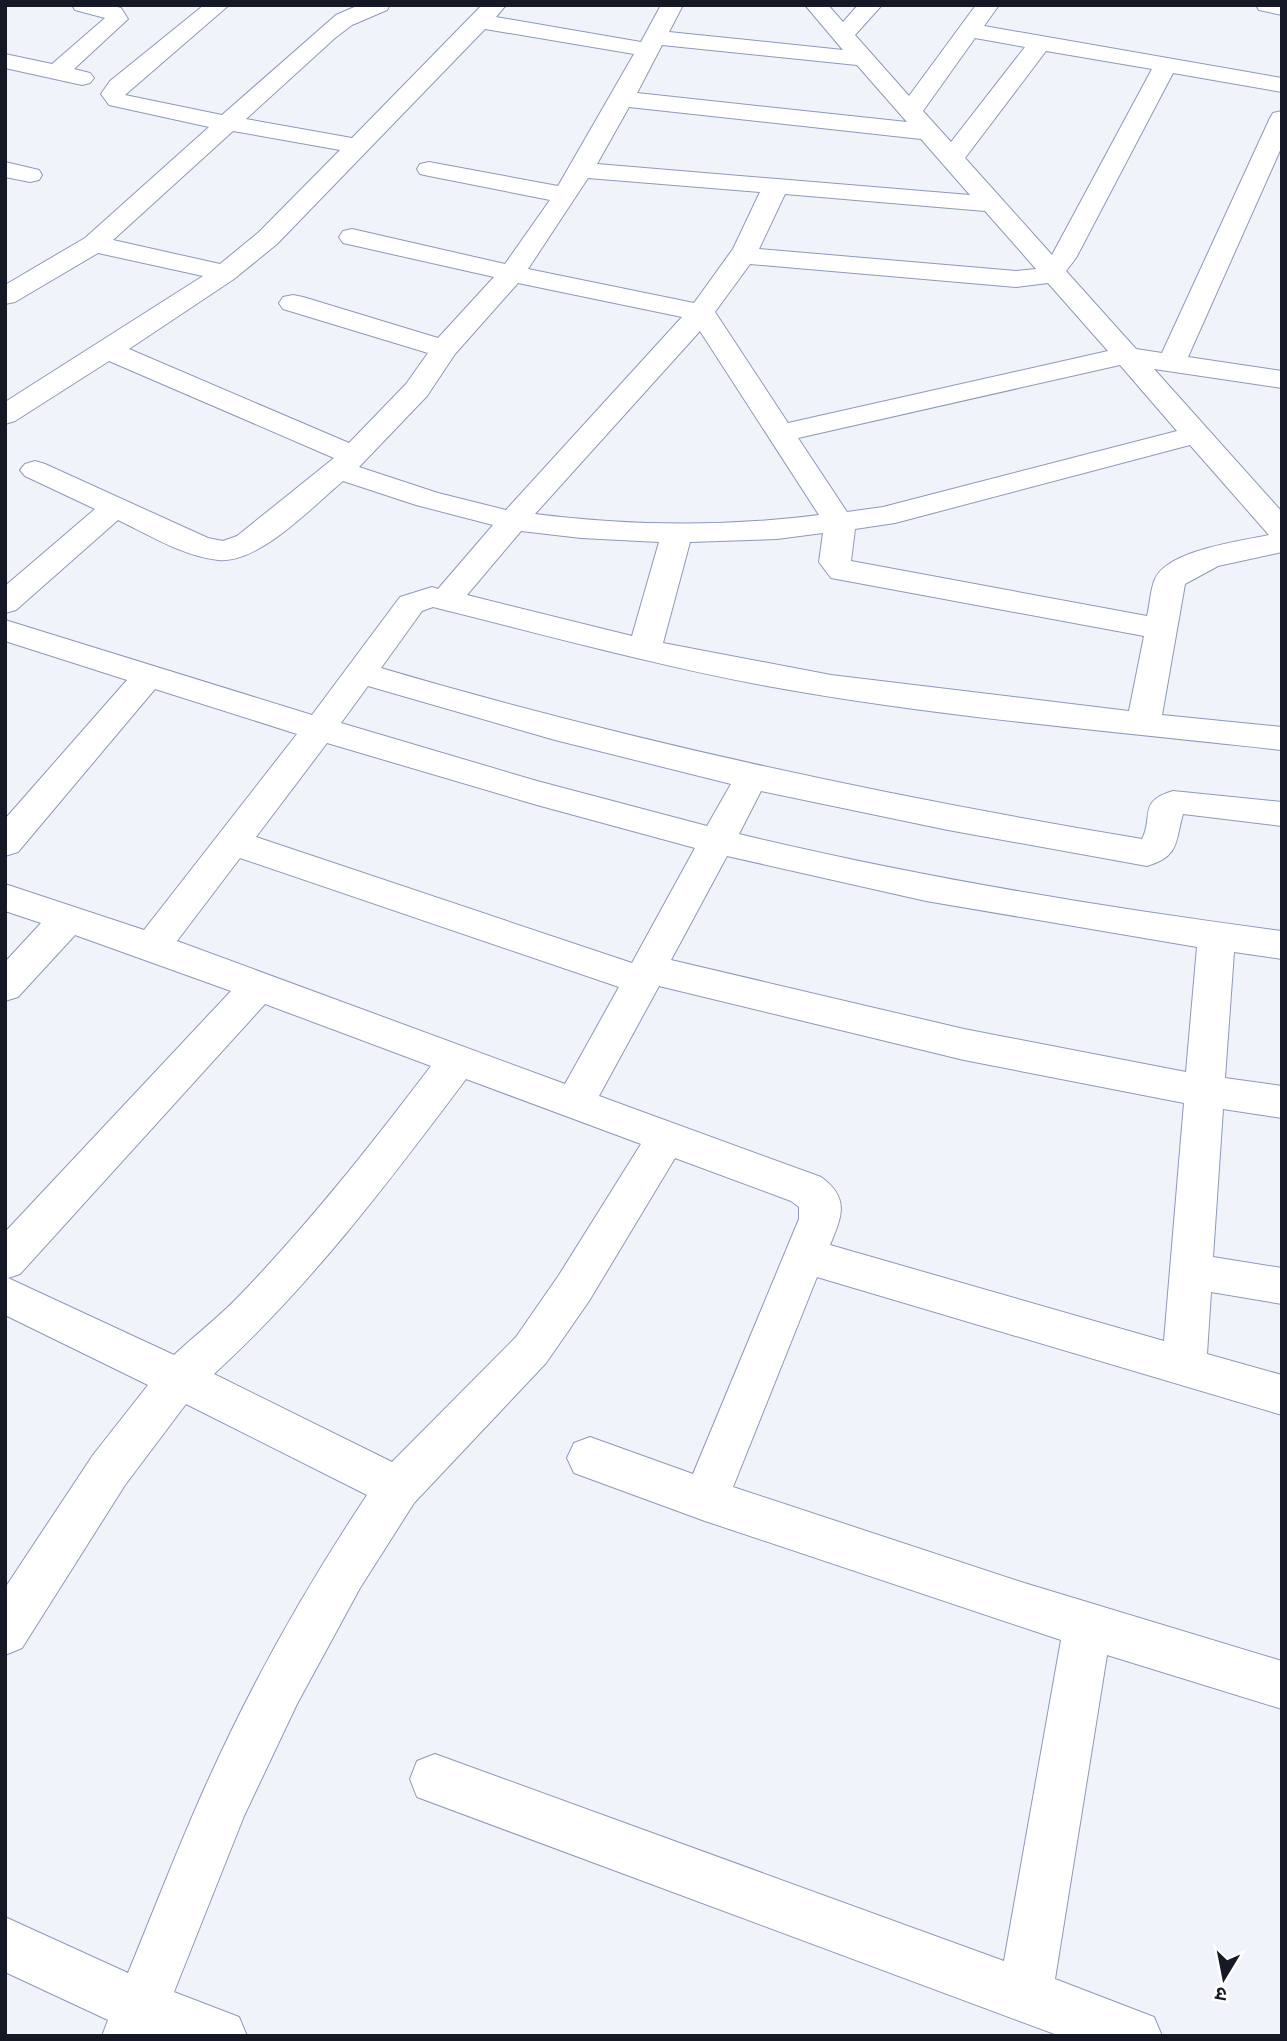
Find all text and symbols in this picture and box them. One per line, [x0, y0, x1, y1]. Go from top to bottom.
north arrow [1189, 1943, 1259, 2013]
text: उ [1213, 1982, 1229, 2007]

